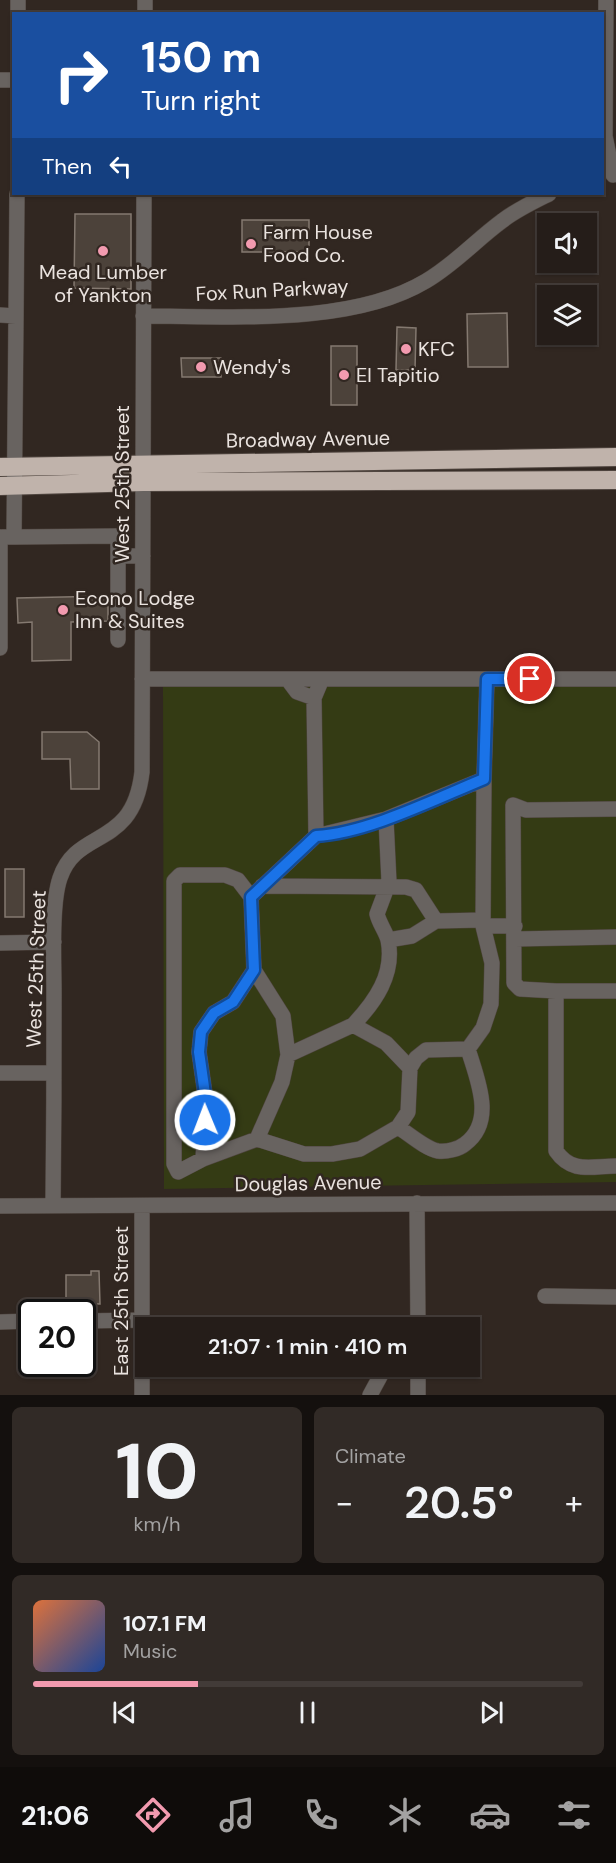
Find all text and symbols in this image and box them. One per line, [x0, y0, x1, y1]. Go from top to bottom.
text: 150 m [141, 30, 261, 85]
icon: right [42, 36, 120, 114]
text: Turn right [141, 83, 261, 118]
icon: left [104, 150, 137, 183]
text: Then [42, 152, 92, 181]
map controls [537, 213, 597, 345]
button: sound [537, 213, 597, 273]
place label: Farm House Food Co. [263, 219, 373, 268]
marker: Farm House Food Co. [244, 237, 258, 251]
marker: Mead Lumber of Yankton [96, 244, 110, 258]
place label: Mead Lumber of Yankton [39, 259, 167, 308]
street label: Fox Run Parkway [195, 273, 349, 307]
button: layers [537, 285, 597, 345]
place label: KFC [418, 336, 455, 362]
marker: KFC [399, 342, 413, 356]
place label: Wendy's [213, 354, 291, 380]
marker: Wendy's [194, 360, 208, 374]
place label: El Tapitio [356, 362, 440, 388]
marker: El Tapitio [337, 368, 351, 382]
street label: West 25th Street [109, 405, 135, 563]
street label: Broadway Avenue [226, 425, 390, 453]
place label: Econo Lodge Inn & Suites [75, 585, 195, 634]
marker: Econo Lodge Inn & Suites [56, 603, 70, 617]
pin [504, 653, 555, 704]
icon: arrive [513, 662, 546, 695]
street label: West 25th Street [20, 890, 52, 1048]
position arrow [173, 1088, 237, 1152]
street label: Douglas Avenue [234, 1169, 382, 1197]
street label: East 25th Street [108, 1226, 134, 1376]
speed limit sign: 20 [18, 1299, 96, 1377]
text: 21:07 · 1 min · 410 m [208, 1332, 407, 1361]
text: 10 [115, 1421, 199, 1522]
text: Climate [335, 1443, 406, 1469]
text: 20.5° [404, 1473, 514, 1532]
text: − [335, 1481, 353, 1524]
text: + [565, 1481, 583, 1524]
text: km/h [133, 1511, 181, 1537]
text: 107.1 FM [123, 1609, 207, 1638]
text: Music [123, 1638, 178, 1664]
icon: previous [108, 1696, 141, 1729]
icon: pause [291, 1696, 324, 1729]
icon: next [475, 1696, 508, 1729]
icon: directions [132, 1794, 174, 1836]
icon: music [216, 1794, 258, 1836]
icon: phone [300, 1794, 342, 1836]
icon: climate [384, 1794, 426, 1836]
icon: car [469, 1794, 511, 1836]
icon: filters [553, 1794, 595, 1836]
text: 21:06 [21, 1798, 90, 1833]

